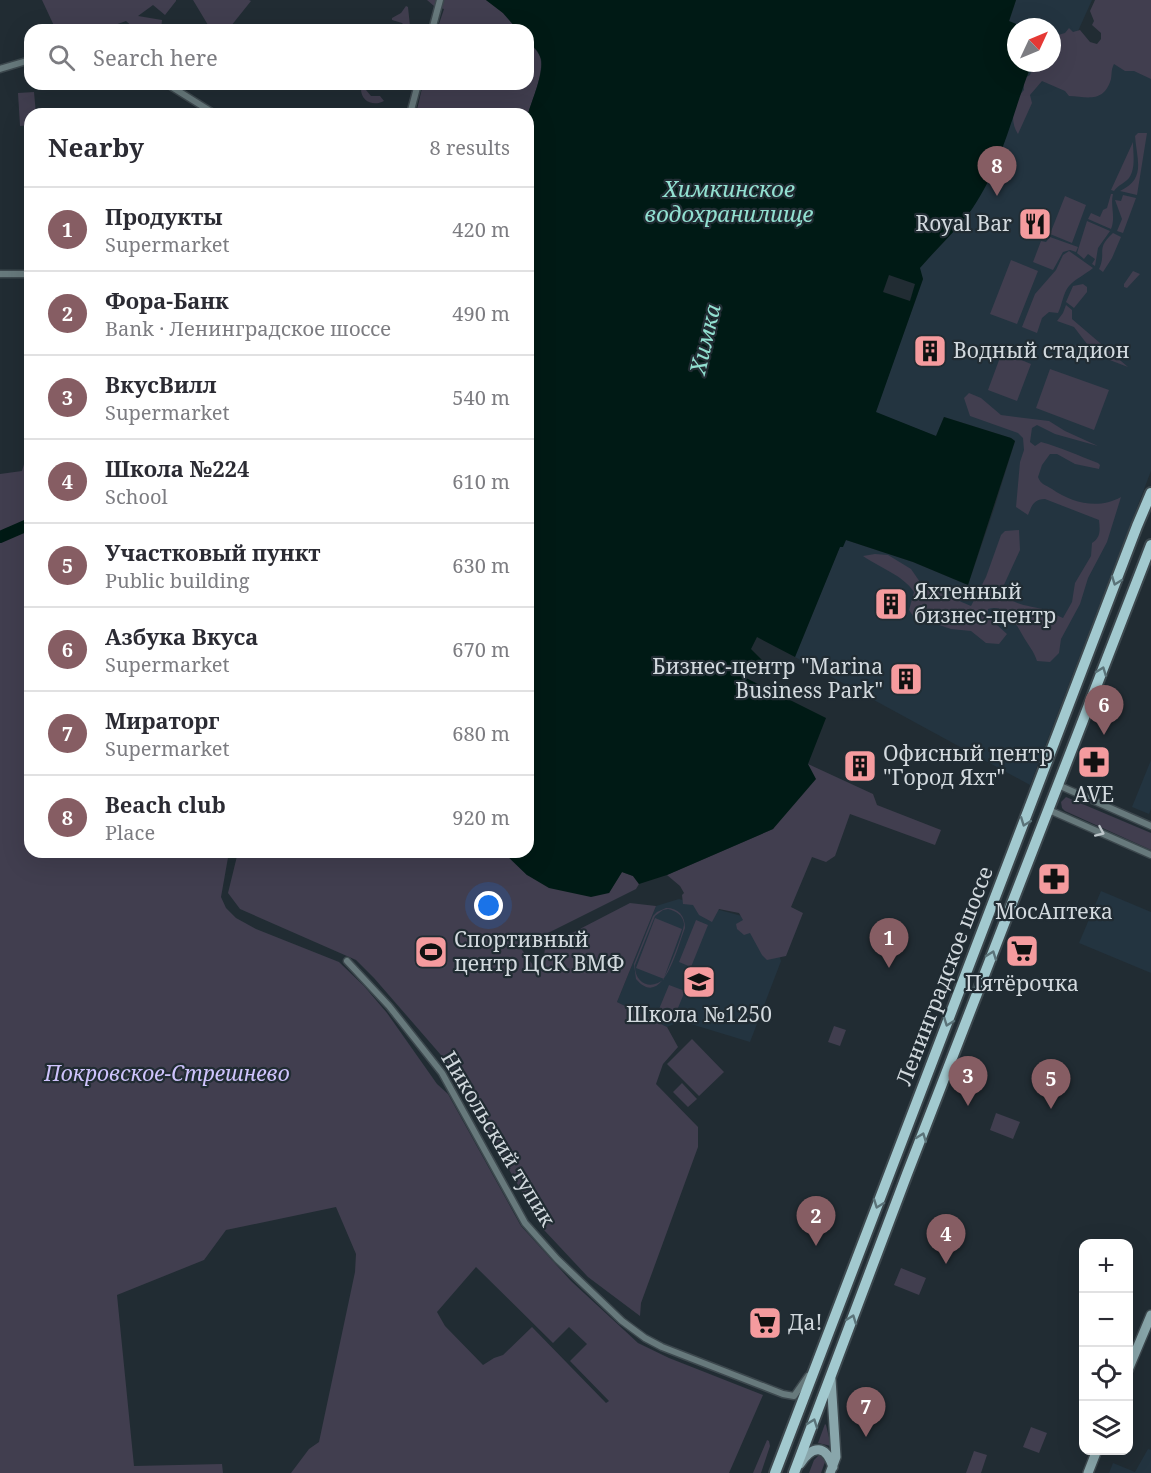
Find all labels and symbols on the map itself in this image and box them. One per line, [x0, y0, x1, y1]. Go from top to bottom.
north arrow [1007, 18, 1061, 72]
pin: 8 [978, 146, 1016, 196]
water label: Химкинское водохранилище [645, 173, 814, 228]
restaurant icon: Royal Bar [1017, 206, 1053, 242]
place label: Royal Bar [915, 209, 1012, 237]
water label: Химка [681, 300, 727, 379]
building icon: Водный стадион [912, 333, 948, 369]
place label: Водный стадион [953, 336, 1130, 364]
one-way arrow [1111, 575, 1124, 586]
place label: Яхтенный бизнес-центр [913, 577, 1056, 629]
building icon: Яхтенный бизнес-центр [873, 586, 909, 622]
place label: Бизнес-центр "Marina Business Park" [652, 652, 883, 704]
building icon: Бизнес-центр "Marina Business Park" [888, 661, 924, 697]
one-way arrow [1094, 666, 1107, 677]
pin: 6 [1084, 686, 1124, 735]
place label: Офисный центр "Город Яхт" [883, 739, 1053, 791]
pharmacy icon: AVE [1076, 744, 1112, 780]
building icon: Офисный центр "Город Яхт" [842, 748, 878, 784]
place label: AVE [1074, 780, 1114, 808]
one-way arrow [1020, 816, 1032, 827]
one-way arrow [1094, 825, 1105, 837]
pharmacy icon: МосАптека [1036, 861, 1072, 897]
street label: Ленинградское шоссе [889, 862, 999, 1089]
your location [474, 891, 503, 920]
place label: МосАптека [995, 897, 1113, 925]
pin: 1 [870, 918, 908, 968]
place label: Спортивный центр ЦСК ВМФ [454, 925, 625, 977]
supermarket icon: Пятёрочка [1004, 933, 1040, 969]
sports icon: Спортивный центр ЦСК ВМФ [413, 934, 449, 970]
one-way arrow [985, 951, 998, 961]
school or university icon: Школа №1250 [681, 964, 717, 1000]
place label: Пятёрочка [965, 969, 1079, 997]
place label: Школа №1250 [626, 1000, 772, 1028]
one-way arrow [943, 1016, 955, 1027]
street label: Никольский тупик [435, 1046, 563, 1232]
pin: 3 [948, 1056, 988, 1106]
park label: Покровское-Стрешнево [43, 1059, 290, 1087]
pin: 5 [1032, 1060, 1070, 1109]
one-way arrow [914, 1132, 927, 1143]
pin: 2 [796, 1196, 836, 1246]
one-way arrow [873, 1198, 885, 1209]
pin: 4 [926, 1214, 966, 1264]
supermarket icon: Да! [747, 1305, 783, 1341]
place label: Да! [788, 1308, 823, 1336]
one-way arrow [845, 1314, 857, 1325]
pin: 7 [846, 1388, 886, 1437]
one-way arrow [806, 1419, 818, 1430]

